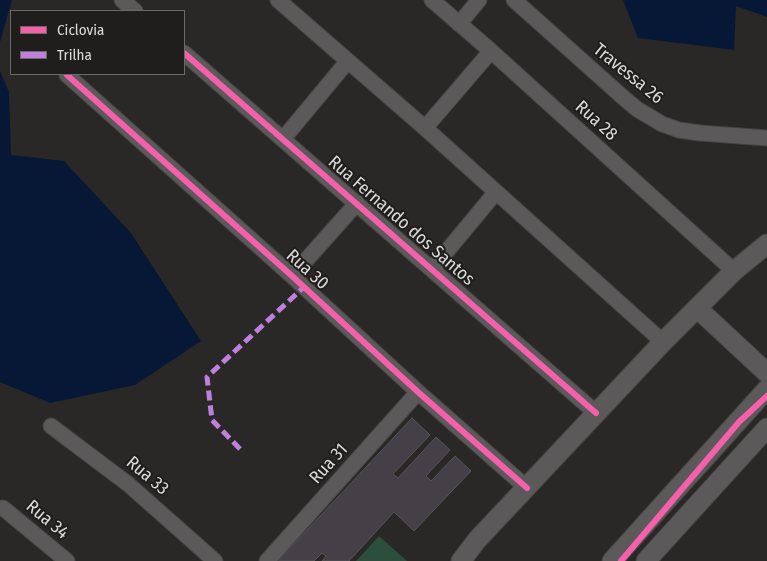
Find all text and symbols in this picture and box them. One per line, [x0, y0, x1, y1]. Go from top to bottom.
legend [10, 10, 185, 75]
text: Ciclovia [57, 21, 104, 39]
street label: Travessa 26 [589, 39, 667, 109]
text: Trilha [57, 46, 92, 64]
street label: Rua 28 [570, 97, 622, 145]
street label: Rua Fernando dos Santos [323, 152, 479, 290]
street label: Rua 30 [281, 245, 333, 295]
street label: Rua 31 [305, 439, 353, 489]
street label: Rua 33 [121, 452, 173, 500]
street label: Rua 34 [21, 496, 73, 544]

